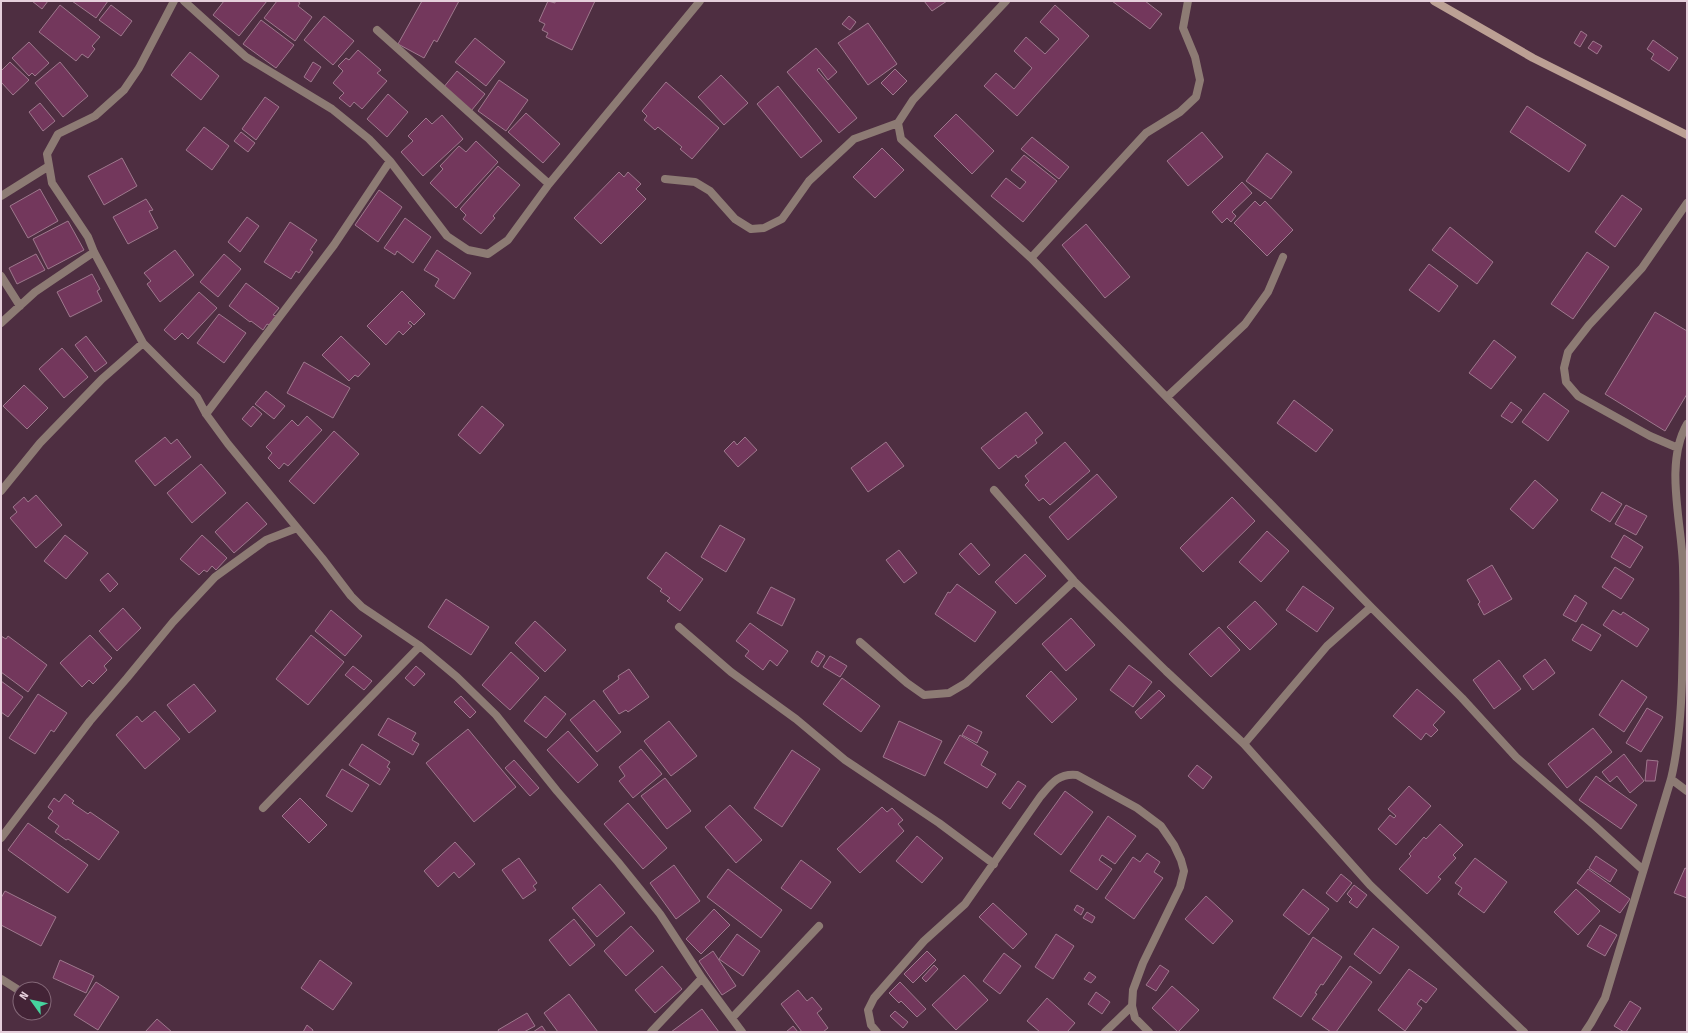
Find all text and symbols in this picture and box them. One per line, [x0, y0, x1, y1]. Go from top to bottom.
north arrow [12, 981, 52, 1021]
text: N [17, 990, 31, 1002]

